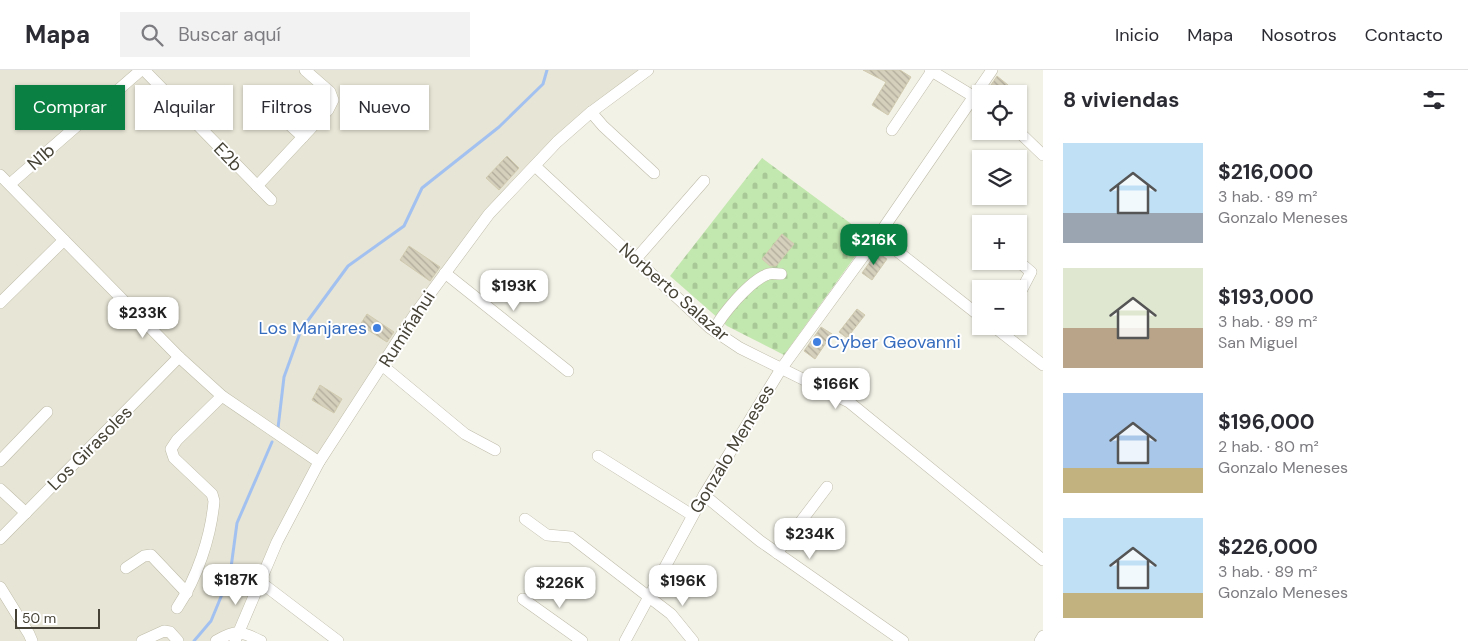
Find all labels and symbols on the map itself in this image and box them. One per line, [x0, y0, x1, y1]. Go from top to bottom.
street label: E2b [208, 137, 248, 177]
street label: N1b [22, 138, 60, 176]
pin: $216K [839, 224, 909, 266]
street label: Norberto Salazar [614, 237, 735, 347]
pin: $193K [479, 270, 549, 312]
street label: Rumiñahui [373, 286, 441, 372]
pin: $233K [108, 296, 178, 339]
place label: Los Manjares [258, 316, 367, 340]
marker: Los Manjares [371, 322, 383, 334]
place label: Cyber Geovanni [827, 330, 961, 354]
marker: Cyber Geovanni [811, 336, 823, 348]
pin: $166K [801, 368, 871, 410]
street label: Gonzalo Meneses [684, 380, 780, 518]
street label: Los Girasoles [42, 400, 138, 496]
pin: $234K [775, 518, 845, 560]
pin: $187K [201, 564, 271, 606]
pin: $196K [648, 564, 718, 607]
pin: $226K [525, 566, 595, 609]
scale bar [15, 606, 100, 629]

